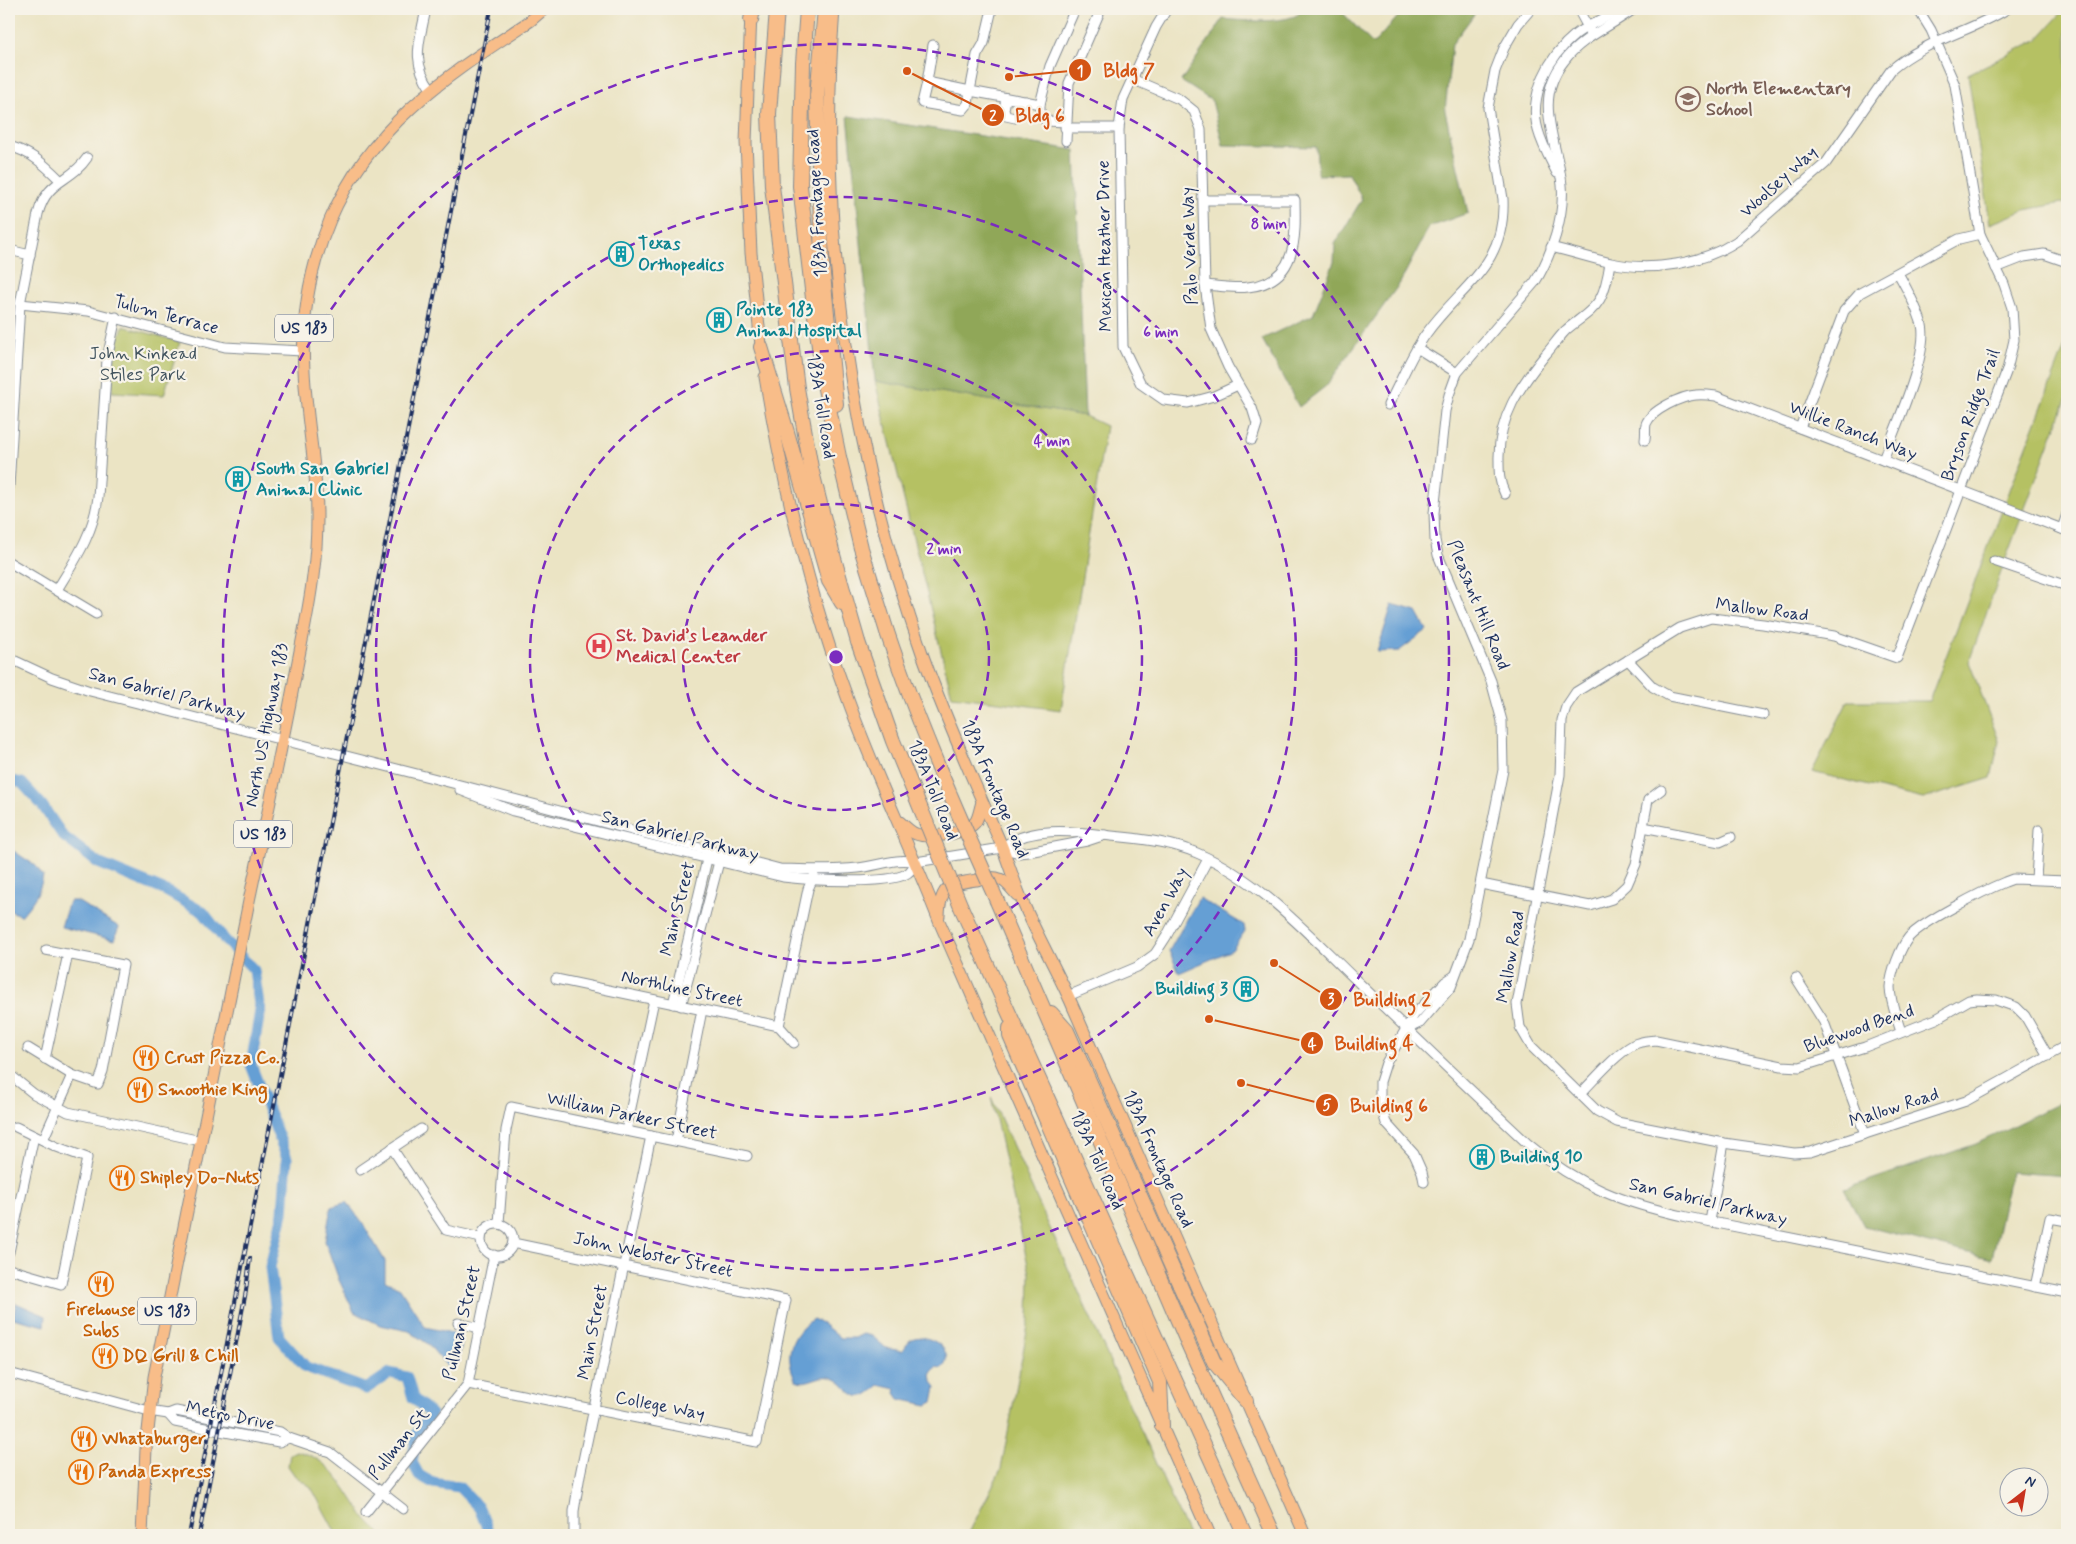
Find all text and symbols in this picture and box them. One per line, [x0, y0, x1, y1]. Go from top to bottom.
callout: Bldg 7 [1068, 53, 1164, 87]
text: Bldg 7 [1103, 59, 1155, 85]
text: 1 [1077, 62, 1083, 82]
place label: North Elementary School [1706, 77, 1851, 122]
school or university icon: North Elementary School [1675, 86, 1701, 112]
callout: Bldg 6 [980, 98, 1075, 132]
text: Bldg 6 [1015, 104, 1065, 130]
text: 2 [989, 107, 997, 127]
street label: 183A Frontage Road [801, 128, 834, 278]
street label: Woolsey Way [1735, 141, 1823, 223]
street label: Mexican Heather Drive [1092, 160, 1118, 332]
street label: Palo Verde Way [1176, 187, 1204, 305]
text: 8 min [1251, 215, 1287, 235]
place label: Texas Orthopedics [638, 232, 724, 277]
building icon: Texas Orthopedics [608, 241, 634, 267]
street label: Tulum Terrace [111, 289, 221, 341]
place label: Pointe 183 Animal Hospital [736, 298, 862, 343]
building icon: Pointe 183 Animal Hospital [706, 307, 732, 333]
road number: US 183 [275, 314, 333, 342]
text: 6 min [1143, 323, 1179, 343]
park label: John Kinkead Stiles Park [89, 342, 197, 387]
street label: Bryson Ridge Trail [1936, 345, 2008, 485]
street label: 183A Toll Road [801, 351, 841, 461]
street label: Willie Ranch Way [1785, 395, 1921, 467]
text: 4 min [1034, 432, 1070, 452]
place label: South San Gabriel Animal Clinic [256, 457, 389, 502]
building icon: South San Gabriel Animal Clinic [225, 466, 251, 492]
street label: Pleasant Hill Road [1441, 536, 1515, 674]
text: 2 min [926, 540, 962, 560]
street label: Mallow Road [1714, 592, 1810, 628]
place label: St. David’s Leander Medical Center [616, 624, 767, 669]
hospital icon: St. David’s Leander Medical Center [586, 633, 612, 659]
street label: North US Highway 183 [239, 641, 296, 809]
centre of rings [827, 648, 845, 666]
street label: San Gabriel Parkway [86, 661, 248, 727]
street label: 183A Frontage Road [954, 716, 1035, 862]
street label: 183A Toll Road [902, 736, 964, 844]
street label: San Gabriel Parkway [599, 805, 761, 867]
road number: US 183 [234, 821, 292, 848]
street label: Main Street [655, 859, 701, 959]
street label: Aven Way [1137, 863, 1195, 941]
street label: Mallow Road [1491, 909, 1531, 1005]
street label: Northline Street [619, 964, 745, 1014]
building icon: Building 3 [1233, 976, 1259, 1002]
place label: Building 3 [1155, 977, 1229, 1003]
callout: Building 2 [1319, 982, 1441, 1016]
text: Building 2 [1353, 988, 1431, 1016]
text: 3 [1328, 990, 1335, 1010]
street label: Bluewood Bend [1801, 999, 1917, 1059]
callout: Building 4 [1299, 1026, 1423, 1060]
text: Building 4 [1334, 1032, 1414, 1060]
text: 4 [1308, 1035, 1317, 1055]
restaurant icon: Crust Pizza Co. [133, 1045, 159, 1071]
place label: Crust Pizza Co. [164, 1046, 280, 1070]
restaurant icon: Smoothie King [127, 1077, 153, 1103]
place label: Smoothie King [158, 1078, 268, 1104]
street label: Mallow Road [1846, 1082, 1942, 1134]
street label: William Parker Street [545, 1086, 719, 1146]
street label: 183A Frontage Road [1116, 1086, 1199, 1232]
callout: Building 6 [1315, 1088, 1438, 1122]
text: Building 6 [1350, 1094, 1428, 1122]
text: 5 [1322, 1096, 1332, 1116]
street label: 183A Toll Road [1064, 1106, 1130, 1214]
building icon: Building 10 [1469, 1144, 1495, 1170]
place label: Building 10 [1500, 1145, 1583, 1171]
restaurant icon: Shipley Do-Nuts [109, 1165, 135, 1191]
place label: Shipley Do-Nuts [140, 1166, 259, 1190]
street label: San Gabriel Parkway [1627, 1172, 1789, 1232]
street label: John Webster Street [571, 1226, 735, 1284]
street label: Pullman Street [437, 1263, 487, 1383]
restaurant icon: Firehouse Subs [88, 1271, 114, 1297]
street label: Main Street [572, 1282, 614, 1382]
place label: Firehouse Subs [66, 1298, 136, 1343]
road number: US 183 [138, 1298, 196, 1324]
restaurant icon: DQ Grill & Chill [92, 1343, 118, 1369]
place label: DQ Grill & Chill [122, 1344, 239, 1368]
street label: College Way [613, 1386, 707, 1426]
street label: Metro Drive [184, 1396, 276, 1436]
street label: Pullman St [363, 1403, 436, 1485]
restaurant icon: Whataburger [71, 1426, 97, 1452]
place label: Whataburger [101, 1427, 206, 1453]
restaurant icon: Panda Express [68, 1459, 94, 1485]
place label: Panda Express [98, 1460, 211, 1484]
north arrow [1998, 1466, 2048, 1516]
text: N [2022, 1472, 2039, 1492]

